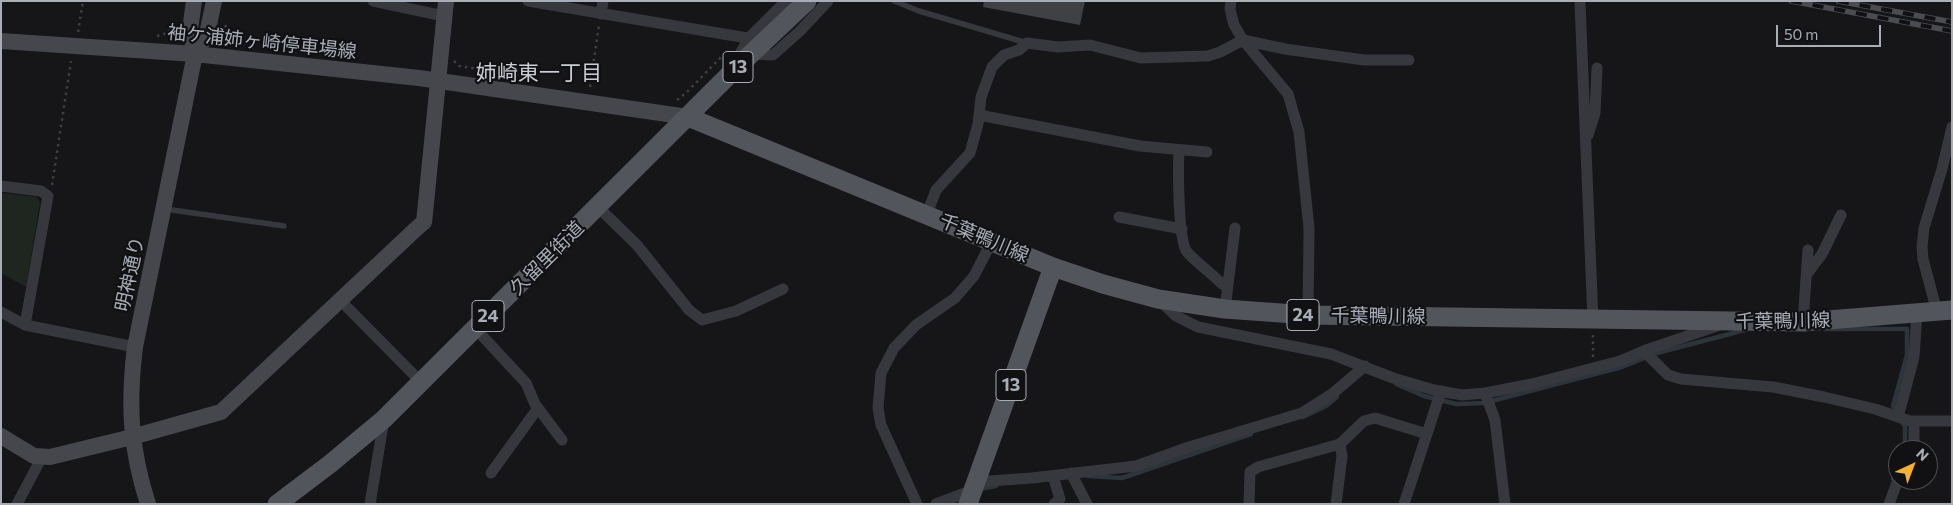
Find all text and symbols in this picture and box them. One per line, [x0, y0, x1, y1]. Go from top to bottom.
scale bar [1778, 15, 1883, 47]
street label: 袖ケ浦姉ヶ崎停車場線 [166, 21, 358, 63]
text: 50 m [1784, 25, 1818, 43]
road number: 13 [723, 52, 753, 82]
district label: 姉崎東一丁目 [476, 60, 602, 86]
street label: 千葉鴨川線 [936, 209, 1032, 267]
street label: 久留里街道 [505, 216, 589, 300]
street label: 明神通り [111, 234, 149, 314]
road number: 24 [472, 300, 504, 332]
road number: 24 [1287, 300, 1319, 330]
street label: 千葉鴨川線 [1330, 304, 1426, 328]
street label: 千葉鴨川線 [1735, 309, 1831, 333]
road number: 13 [996, 370, 1026, 400]
north arrow [1888, 440, 1938, 490]
text: N [1913, 445, 1933, 464]

